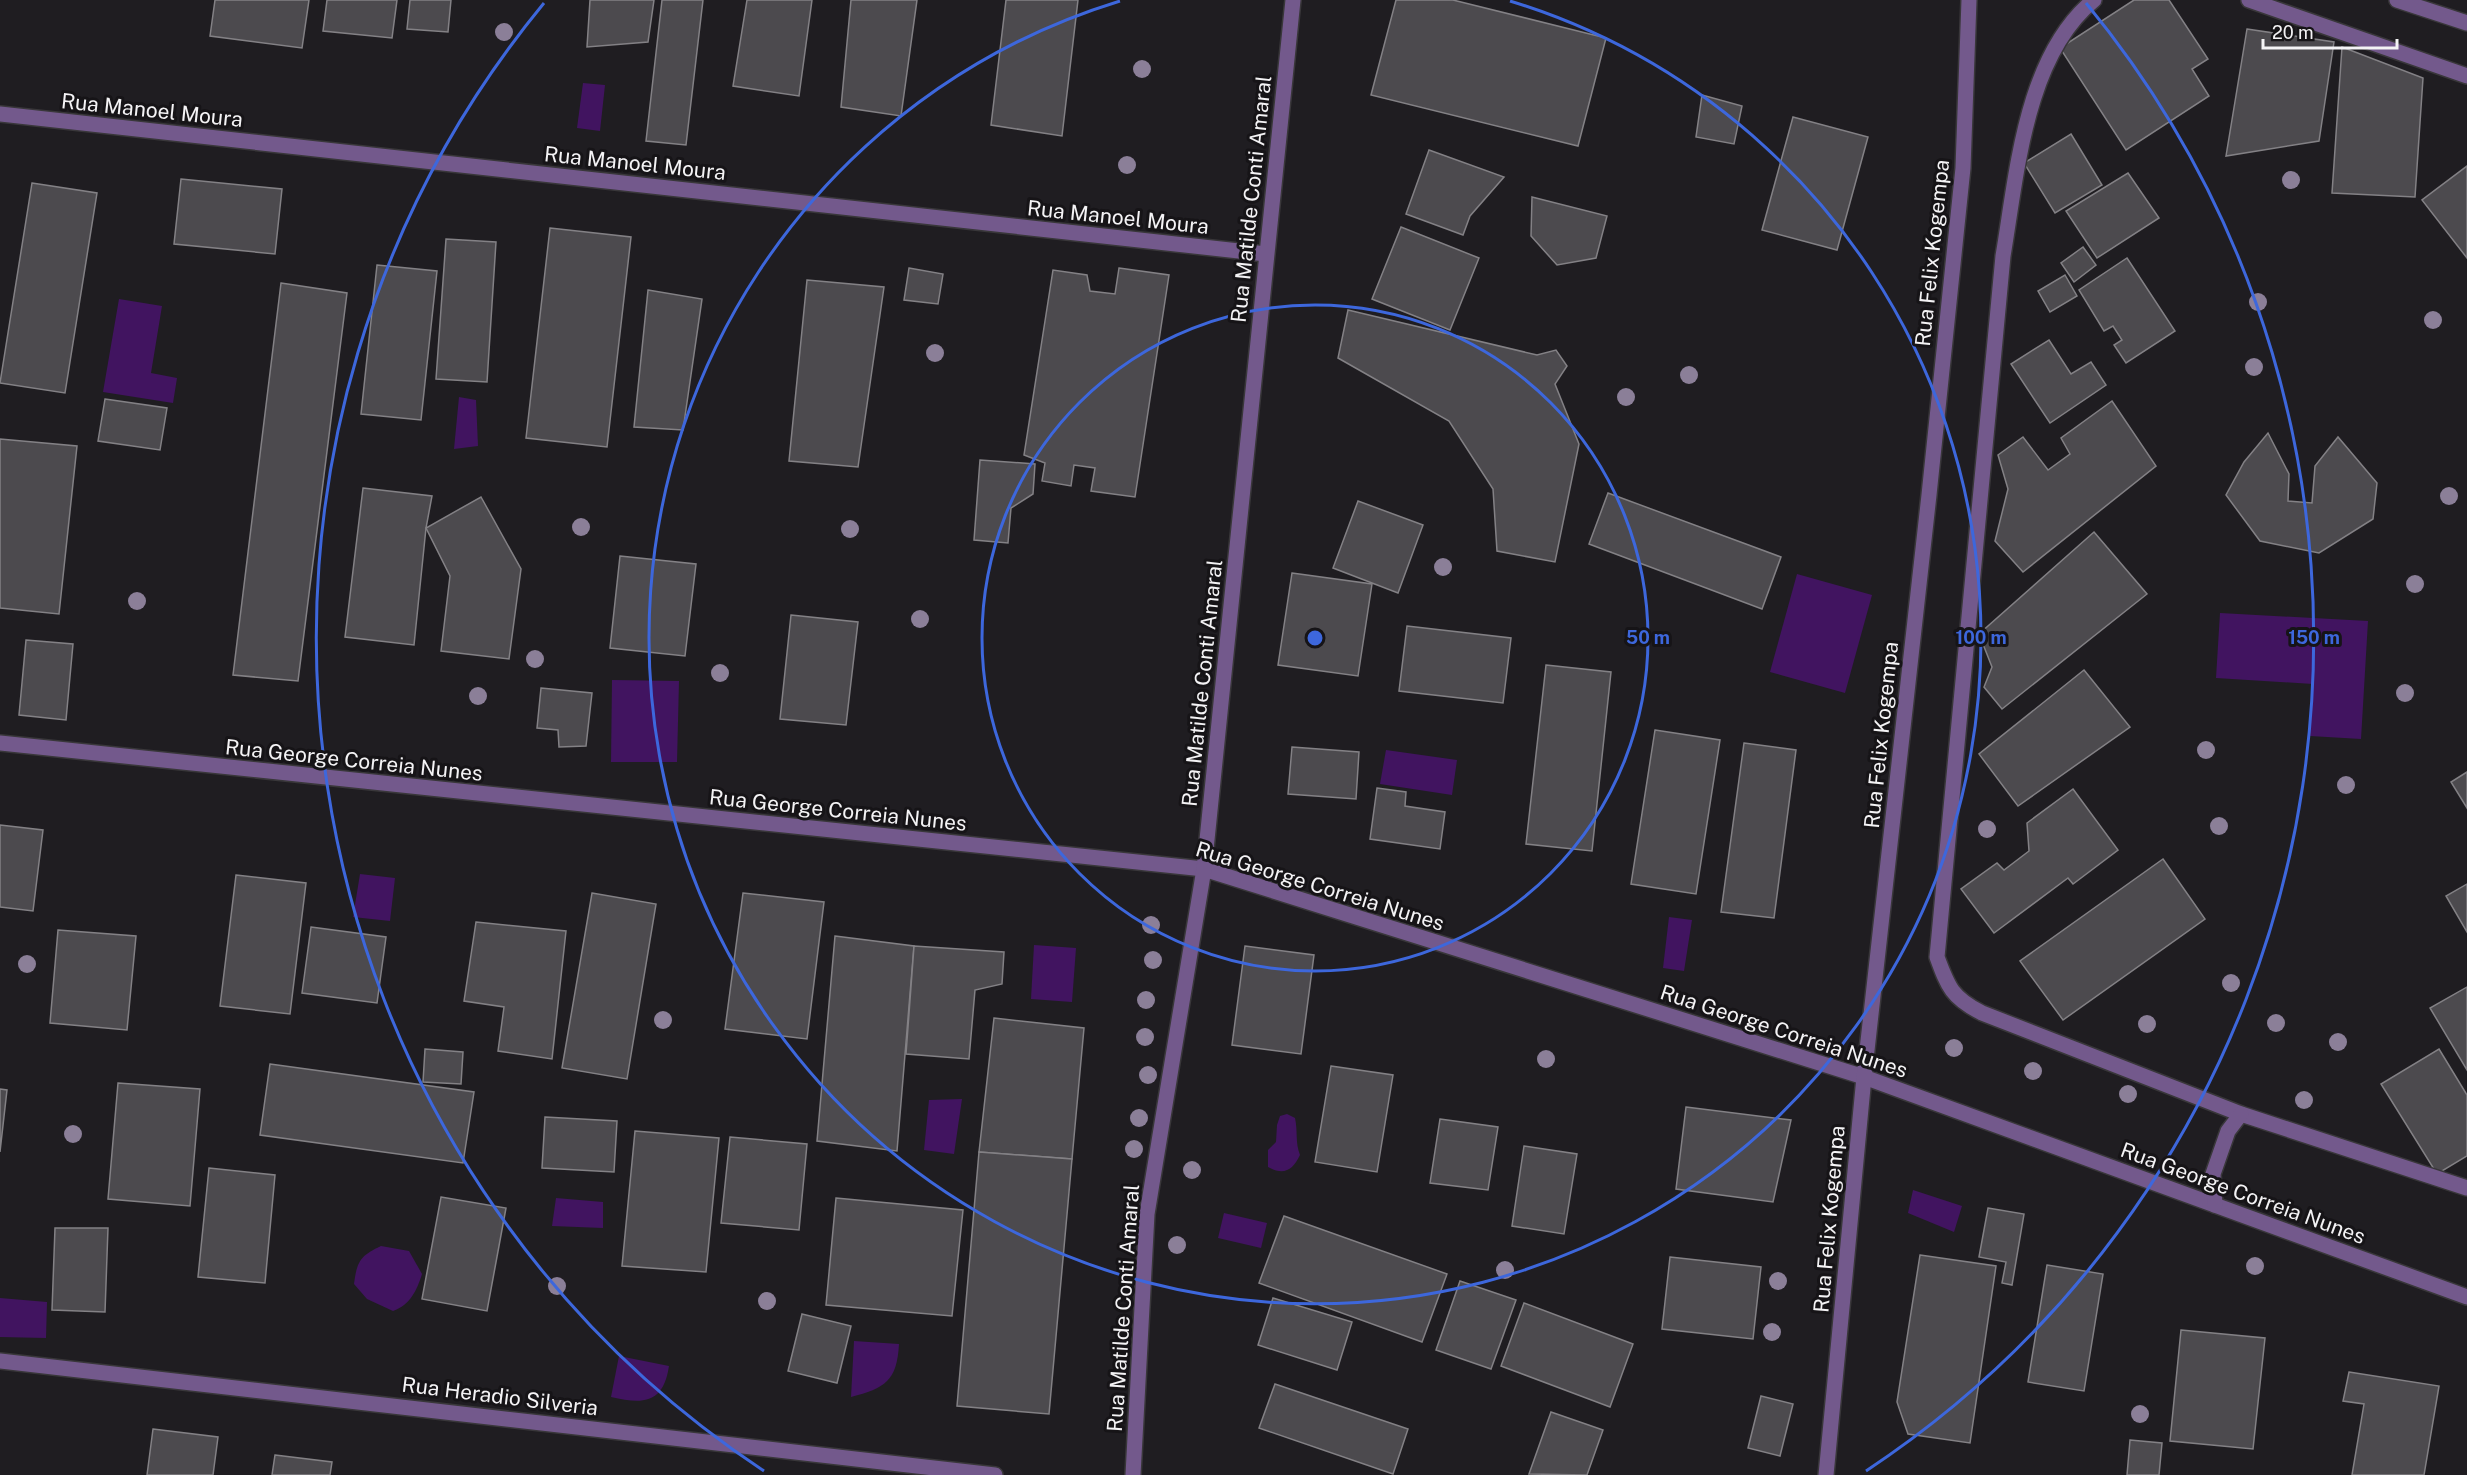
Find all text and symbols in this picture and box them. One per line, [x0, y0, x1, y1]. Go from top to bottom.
scale bar [2263, 12, 2396, 50]
text: 20 m [2272, 22, 2314, 43]
street label: Rua Matilde Conti Amaral [1226, 74, 1276, 324]
street label: Rua Manoel Moura [60, 88, 244, 132]
street label: Rua Manoel Moura [543, 141, 727, 185]
street label: Rua Felix Kogempa [1910, 158, 1954, 348]
street label: Rua Manoel Moura [1026, 195, 1210, 239]
street label: Rua Matilde Conti Amaral [1177, 558, 1227, 808]
text: 50 m [1626, 627, 1670, 648]
text: 100 m [1955, 627, 2007, 648]
text: 150 m [2288, 627, 2340, 648]
centre of rings [1305, 628, 1325, 648]
street label: Rua Felix Kogempa [1859, 640, 1903, 830]
street label: Rua George Correia Nunes [224, 734, 484, 786]
street label: Rua George Correia Nunes [708, 784, 968, 836]
street label: Rua George Correia Nunes [1193, 836, 1447, 936]
street label: Rua George Correia Nunes [1657, 979, 1911, 1083]
street label: Rua Felix Kogempa [1808, 1124, 1850, 1314]
street label: Rua George Correia Nunes [2117, 1137, 2369, 1249]
street label: Rua Matilde Conti Amaral [1102, 1183, 1144, 1433]
street label: Rua Heradio Silveria [400, 1372, 600, 1420]

